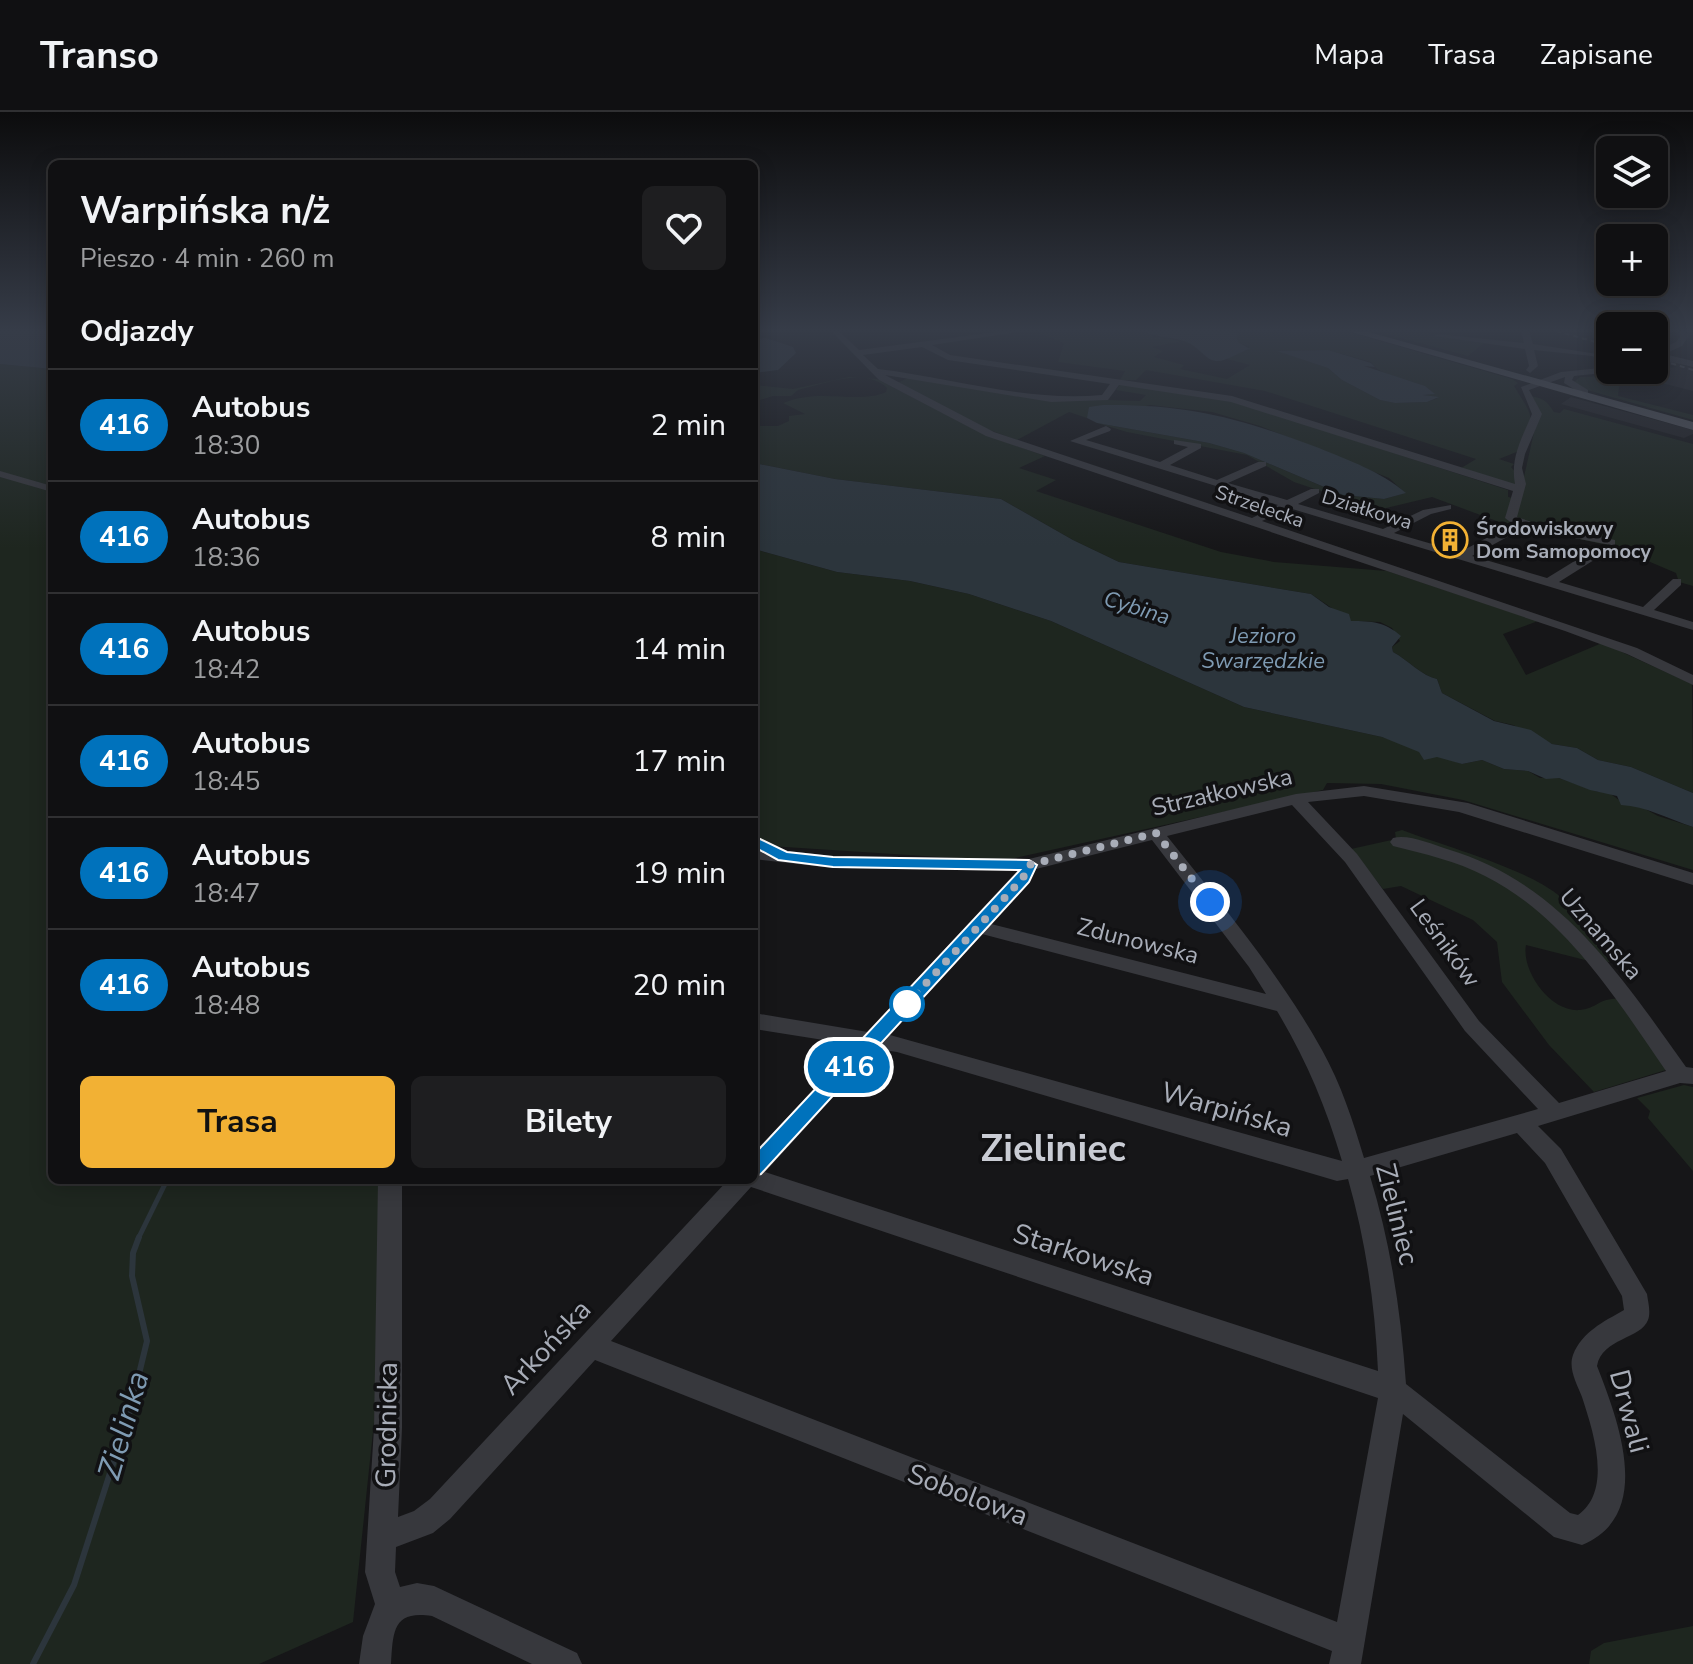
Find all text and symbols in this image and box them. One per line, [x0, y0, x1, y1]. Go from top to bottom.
text: Transo [40, 30, 159, 81]
text: Mapa [1314, 36, 1384, 74]
text: Trasa [1428, 36, 1496, 74]
text: Zapisane [1540, 36, 1653, 74]
map controls [1596, 136, 1668, 384]
button: layers [1596, 136, 1668, 208]
text: Warpińska n/ż [80, 185, 330, 236]
button: heart [642, 186, 726, 270]
button: + [1596, 224, 1668, 296]
text: Pieszo · 4 min · 260 m [80, 241, 335, 276]
text: Odjazdy [80, 311, 193, 352]
button: − [1596, 312, 1668, 384]
text: Autobus [192, 387, 310, 428]
text: 2 min [651, 405, 726, 446]
text: 416 [99, 406, 149, 444]
text: 18:30 [192, 428, 260, 463]
street label: Strzelecka [1212, 479, 1308, 534]
street label: Działkowa [1318, 483, 1415, 536]
text: Autobus [192, 499, 310, 540]
place label: Środowiskowy Dom Samopomocy [1476, 515, 1651, 565]
text: 8 min [651, 517, 726, 558]
text: 416 [99, 518, 149, 556]
building icon: Środowiskowy Dom Samopomocy [1431, 521, 1469, 559]
text: 18:36 [192, 540, 260, 575]
water label: Cybina [1100, 584, 1173, 632]
text: Autobus [192, 611, 310, 652]
water label: Jezioro Swarzędzkie [1201, 621, 1325, 676]
text: 14 min [633, 629, 726, 670]
text: 416 [99, 630, 149, 668]
text: 18:42 [192, 652, 260, 687]
text: Autobus [192, 723, 310, 764]
text: 17 min [633, 741, 726, 782]
text: 416 [99, 742, 149, 780]
street label: Strzałkowska [1148, 760, 1296, 824]
text: 18:45 [192, 764, 260, 799]
text: Autobus [192, 835, 310, 876]
text: 19 min [633, 853, 726, 894]
text: 416 [99, 854, 149, 892]
text: 18:47 [192, 876, 260, 911]
street label: Uznamska [1552, 881, 1650, 987]
your location [1190, 882, 1230, 922]
street label: Leśników [1402, 893, 1488, 993]
street label: Zdunowska [1074, 910, 1202, 972]
text: Autobus [192, 947, 310, 988]
text: 20 min [633, 965, 726, 1006]
text: 416 [99, 966, 149, 1004]
unlabelled marker [890, 987, 924, 1021]
text: 18:48 [192, 988, 260, 1023]
line badge: 416 [803, 1041, 895, 1093]
text: 416 [824, 1048, 874, 1086]
street label: Warpińska [1157, 1073, 1297, 1147]
button: Trasa [80, 1076, 395, 1168]
button: Bilety [411, 1076, 726, 1168]
district label: Zieliniec [980, 1123, 1126, 1174]
street label: Zieliniec [1366, 1160, 1428, 1269]
street label: Starkowska [1008, 1214, 1159, 1296]
street label: Arkońska [492, 1292, 600, 1404]
street label: Grodnicka [367, 1362, 407, 1488]
water label: Zielinka [87, 1366, 159, 1484]
street label: Drwali [1600, 1366, 1658, 1457]
street label: Sobolowa [902, 1455, 1033, 1535]

